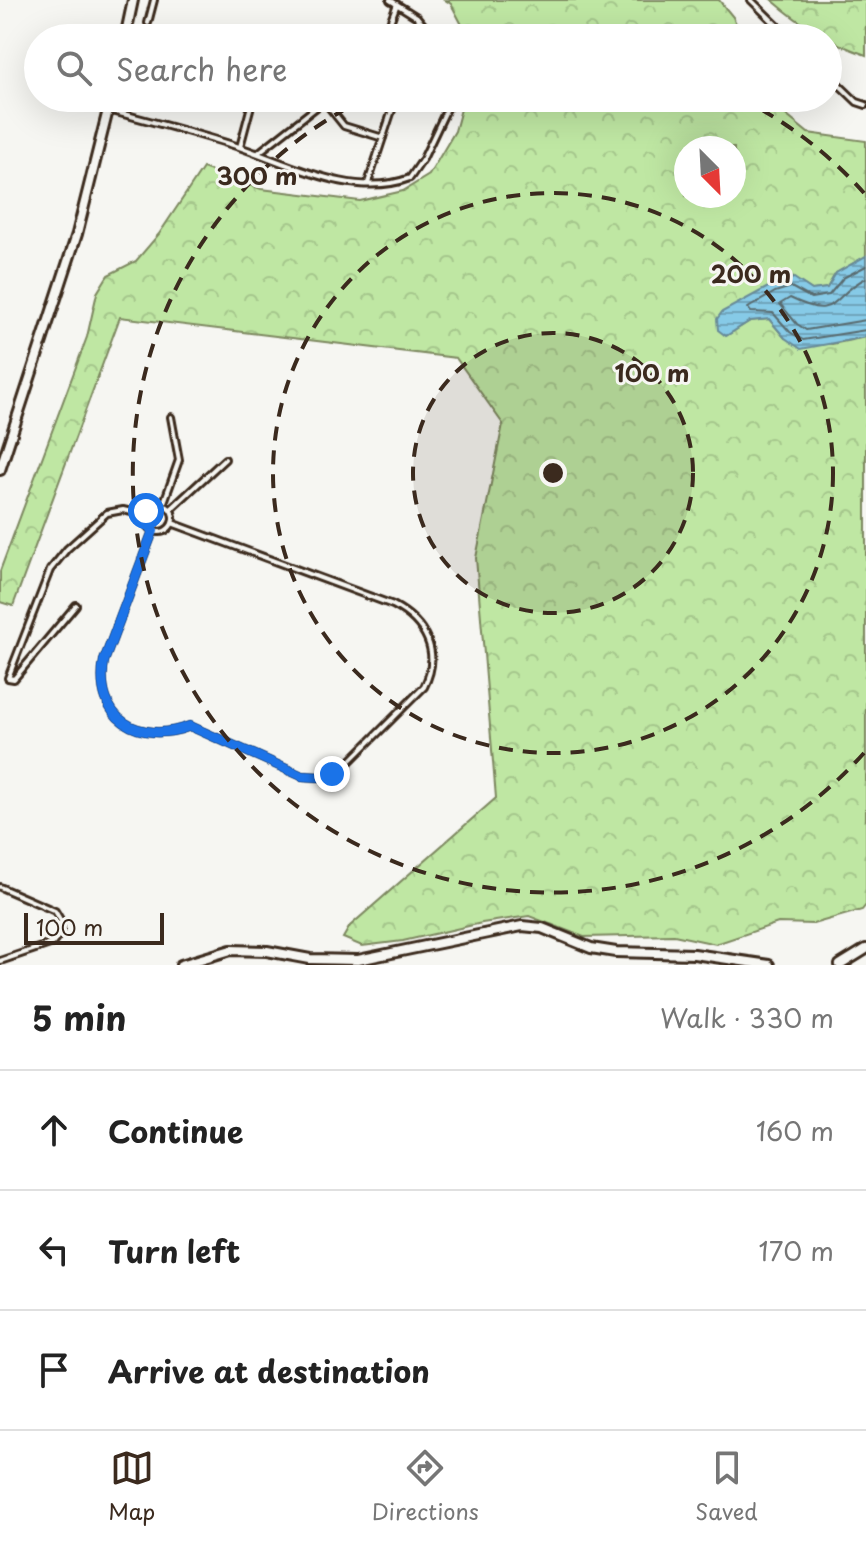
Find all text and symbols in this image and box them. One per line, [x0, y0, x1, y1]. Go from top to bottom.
search box [24, 24, 842, 112]
icon: search [52, 46, 96, 90]
text: Search here [116, 46, 288, 91]
north arrow [674, 136, 746, 208]
text: 300 m [216, 157, 298, 193]
text: 200 m [711, 255, 791, 291]
text: 100 m [615, 354, 689, 390]
centre of rings [539, 459, 567, 487]
route start [128, 493, 164, 529]
route end [314, 756, 350, 792]
scale bar [24, 909, 164, 945]
text: 100 m [36, 910, 103, 943]
text: 5 min [32, 991, 126, 1043]
text: Walk · 330 m [660, 998, 834, 1037]
icon: ahead [32, 1108, 76, 1152]
text: Continue [108, 1108, 243, 1153]
text: 160 m [756, 1111, 834, 1150]
icon: left [32, 1228, 76, 1272]
text: Turn left [108, 1228, 240, 1273]
text: 170 m [759, 1231, 834, 1270]
icon: arrive [32, 1348, 76, 1392]
text: Arrive at destination [108, 1348, 430, 1393]
tab: Map [108, 1446, 155, 1527]
tab: Directions [372, 1446, 479, 1527]
tab: Saved [695, 1446, 758, 1527]

